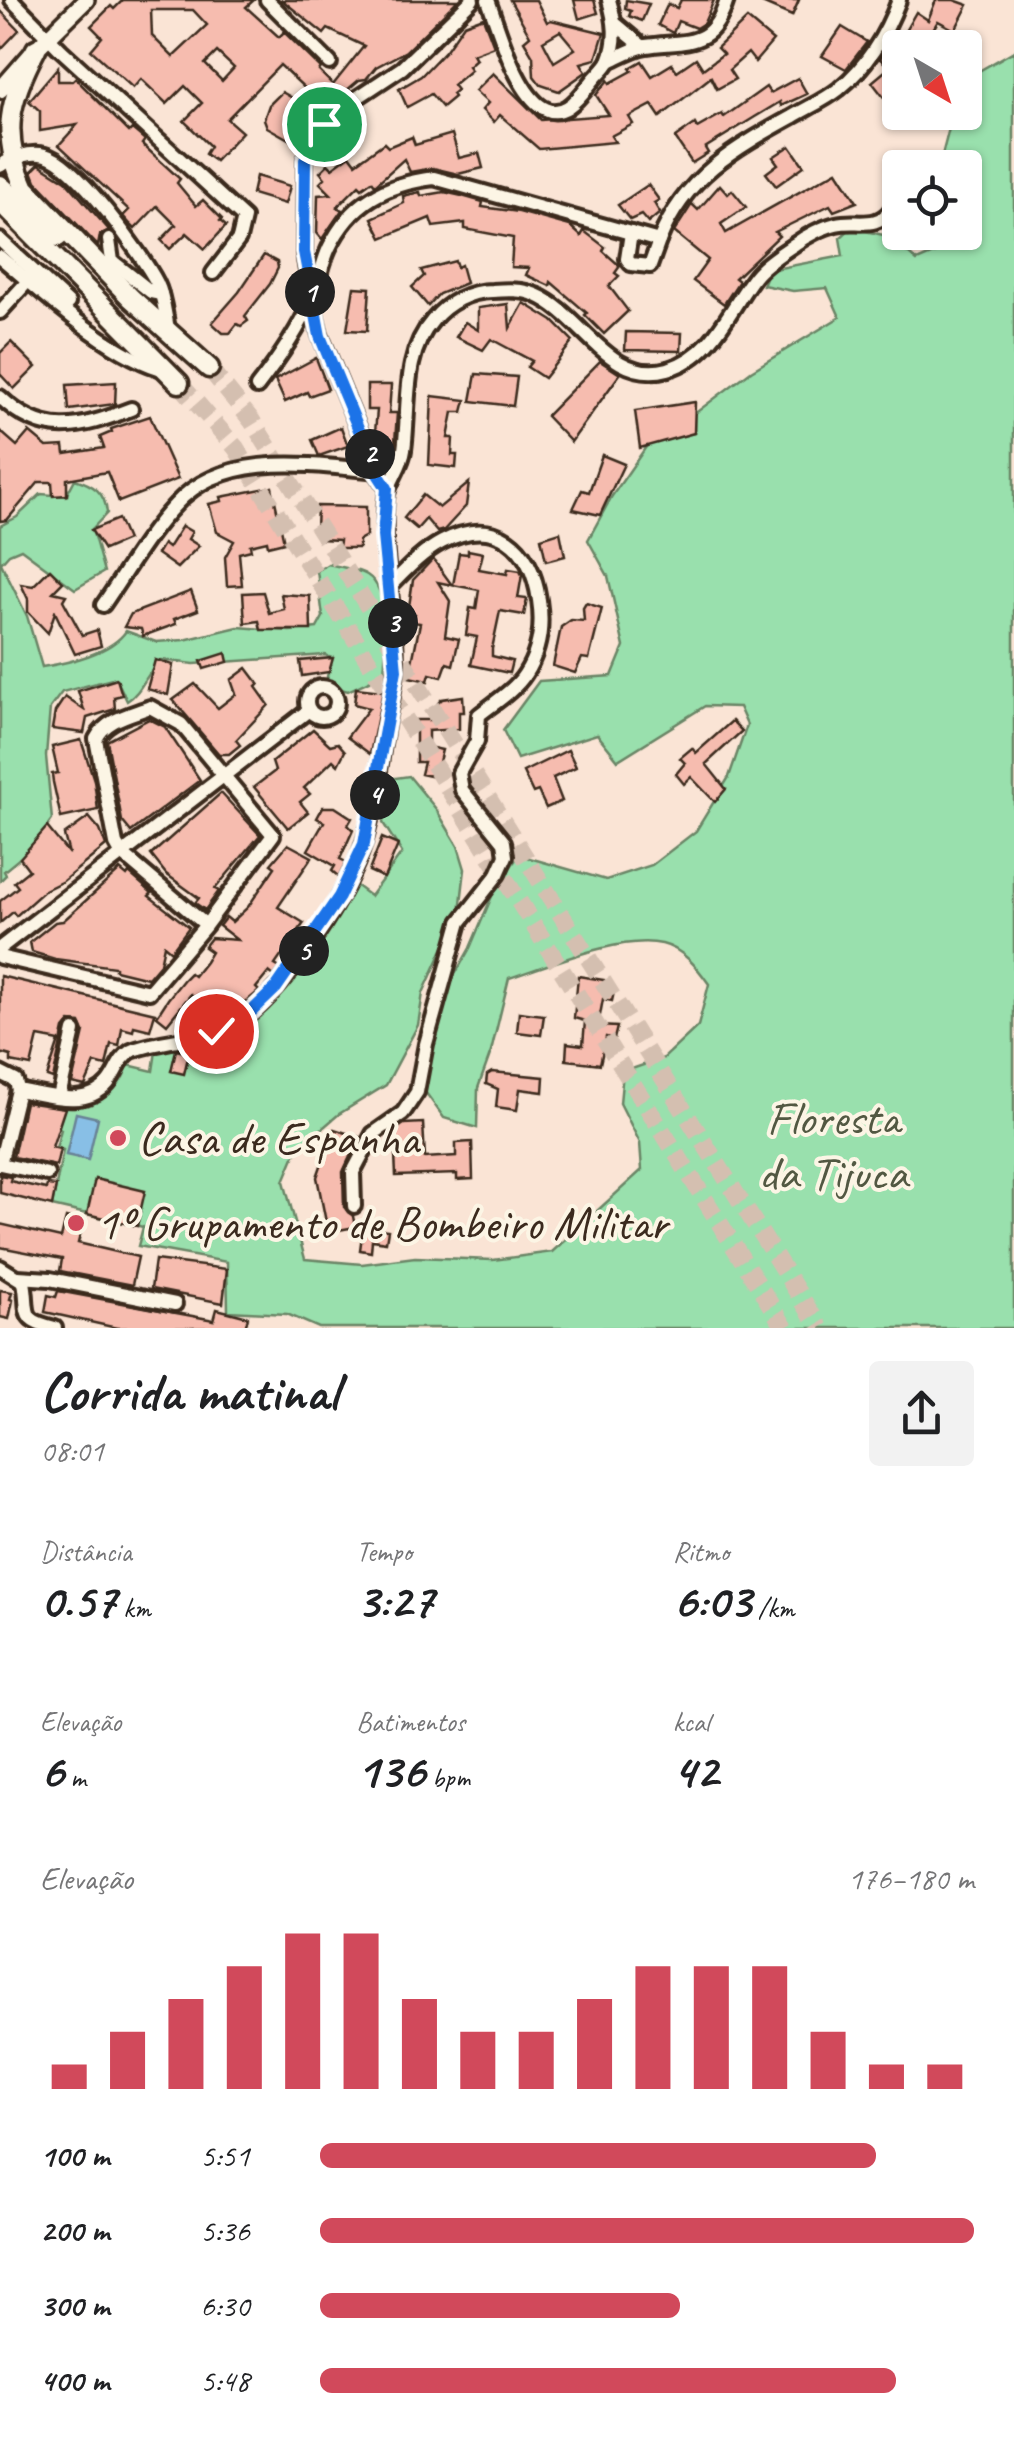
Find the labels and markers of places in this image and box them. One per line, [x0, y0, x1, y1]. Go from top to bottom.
pin [282, 82, 367, 167]
pin: 1 [285, 267, 335, 317]
pin: 2 [345, 429, 395, 479]
pin: 3 [368, 598, 418, 648]
pin: 4 [350, 770, 400, 820]
pin: 5 [279, 926, 329, 976]
pin [174, 989, 259, 1074]
place label: Casa de Espanha [138, 1108, 421, 1168]
marker: Casa de Espanha [107, 1127, 129, 1149]
place label: 1º Grupamento de Bombeiro Militar [96, 1193, 671, 1253]
marker: 1º Grupamento de Bombeiro Militar [65, 1212, 87, 1234]

